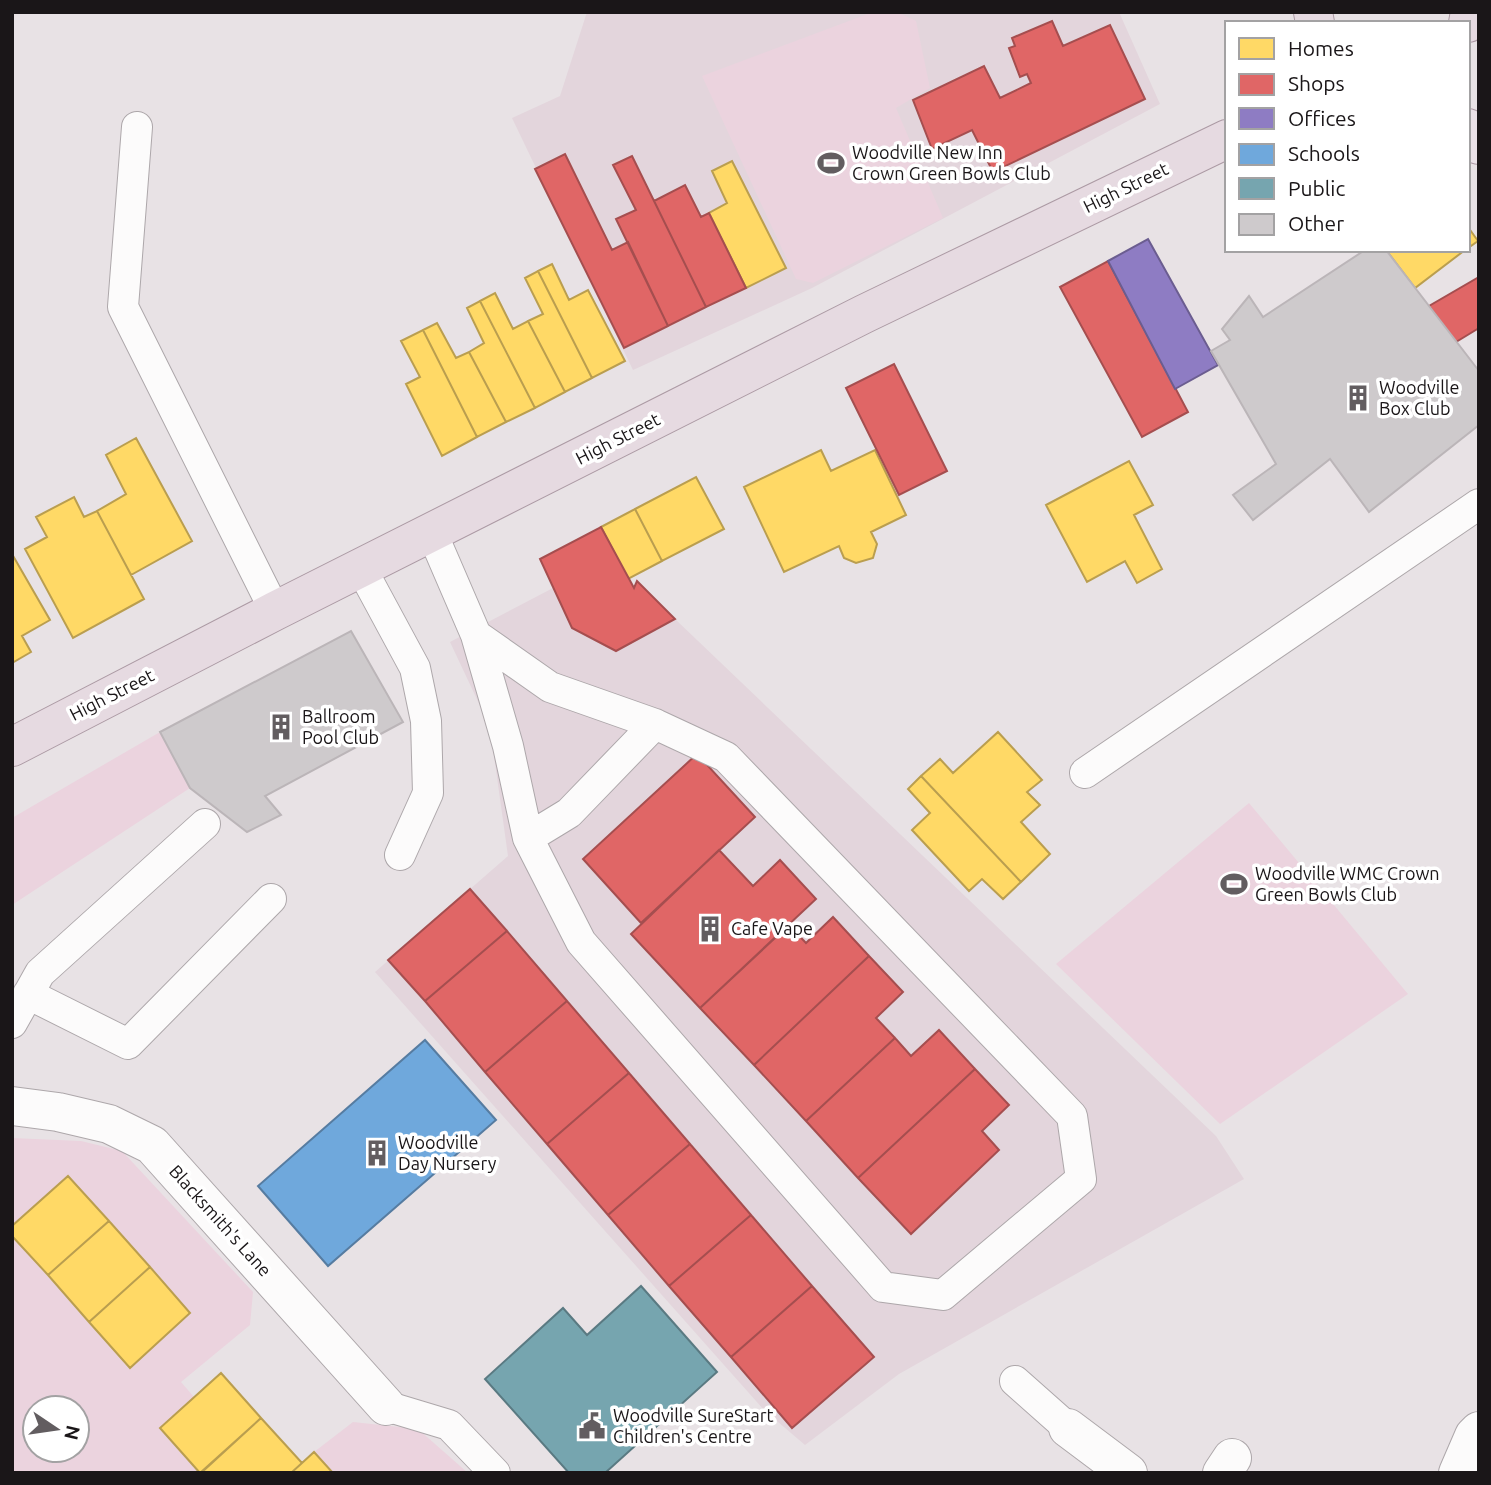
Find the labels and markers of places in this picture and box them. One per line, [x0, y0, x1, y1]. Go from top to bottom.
place label: Woodville New Inn Crown Green Bowls Club [852, 142, 1051, 183]
sports icon: Woodville New Inn Crown Green Bowls Club [816, 148, 846, 178]
place label: Woodville Box Club [1379, 377, 1460, 418]
building icon: Woodville Box Club [1343, 383, 1373, 413]
place label: Ballroom Pool Club [302, 706, 379, 747]
building icon: Ballroom Pool Club [266, 712, 296, 742]
place label: Woodville WMC Crown Green Bowls Club [1255, 863, 1440, 904]
sports icon: Woodville WMC Crown Green Bowls Club [1219, 869, 1249, 899]
building icon: Cafe Vape [695, 914, 725, 944]
place label: Cafe Vape [731, 918, 813, 938]
place label: Woodville Day Nursery [398, 1132, 497, 1173]
building icon: Woodville Day Nursery [362, 1138, 392, 1168]
place label: Woodville SureStart Children's Centre [613, 1405, 774, 1446]
public building icon: Woodville SureStart Children's Centre [577, 1411, 607, 1441]

